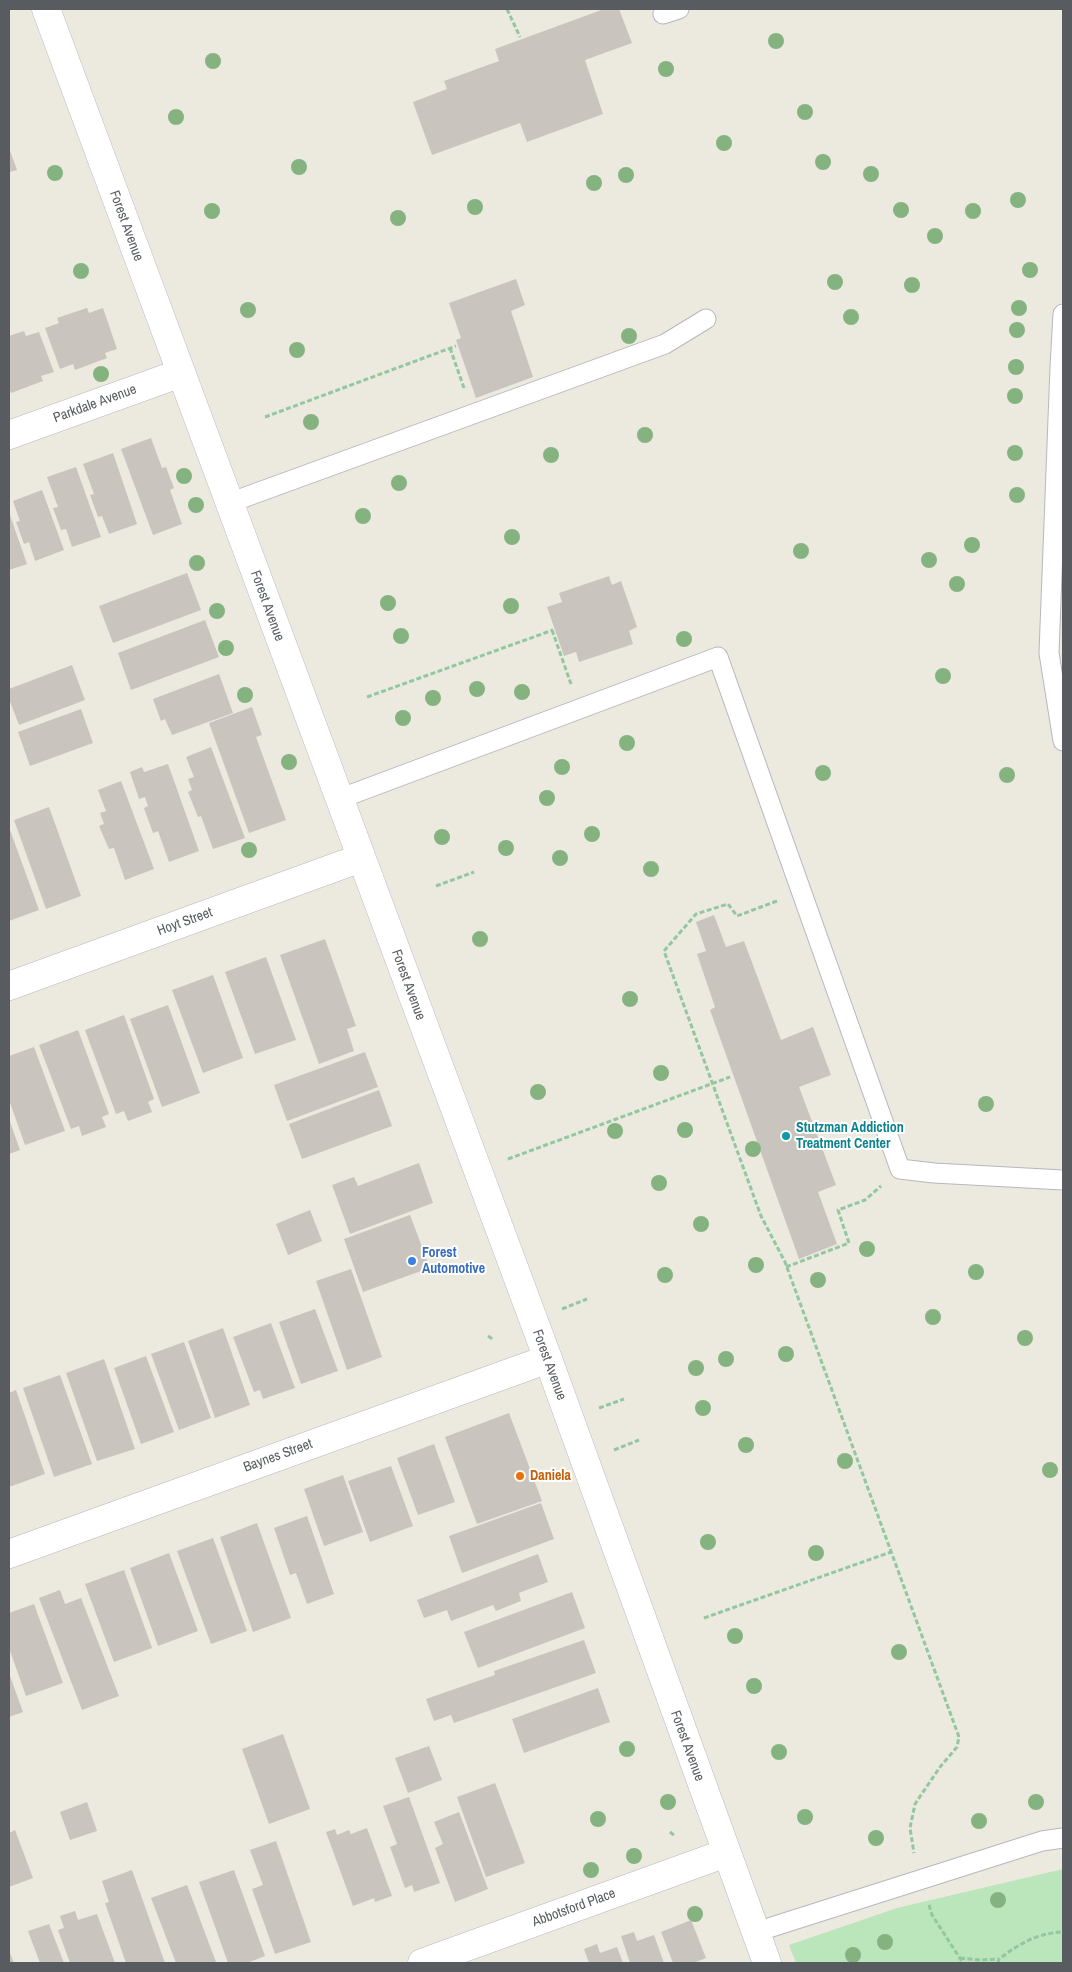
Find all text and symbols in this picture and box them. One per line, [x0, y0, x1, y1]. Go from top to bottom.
street label: Forest Avenue [105, 188, 147, 264]
street label: Parkdale Avenue [51, 381, 139, 427]
street label: Forest Avenue [246, 568, 288, 644]
street label: Hoyt Street [155, 904, 215, 940]
street label: Forest Avenue [387, 947, 429, 1023]
place label: Stutzman Addiction Treatment Center [796, 1120, 904, 1152]
marker: Stutzman Addiction Treatment Center [780, 1130, 792, 1142]
place label: Forest Automotive [422, 1245, 485, 1278]
marker: Forest Automotive [406, 1255, 418, 1267]
street label: Forest Avenue [528, 1327, 570, 1403]
street label: Baynes Street [241, 1436, 315, 1476]
place label: Daniela [530, 1468, 571, 1484]
marker: Daniela [514, 1470, 526, 1482]
street label: Forest Avenue [666, 1708, 708, 1784]
street label: Abbotsford Place [530, 1885, 618, 1931]

